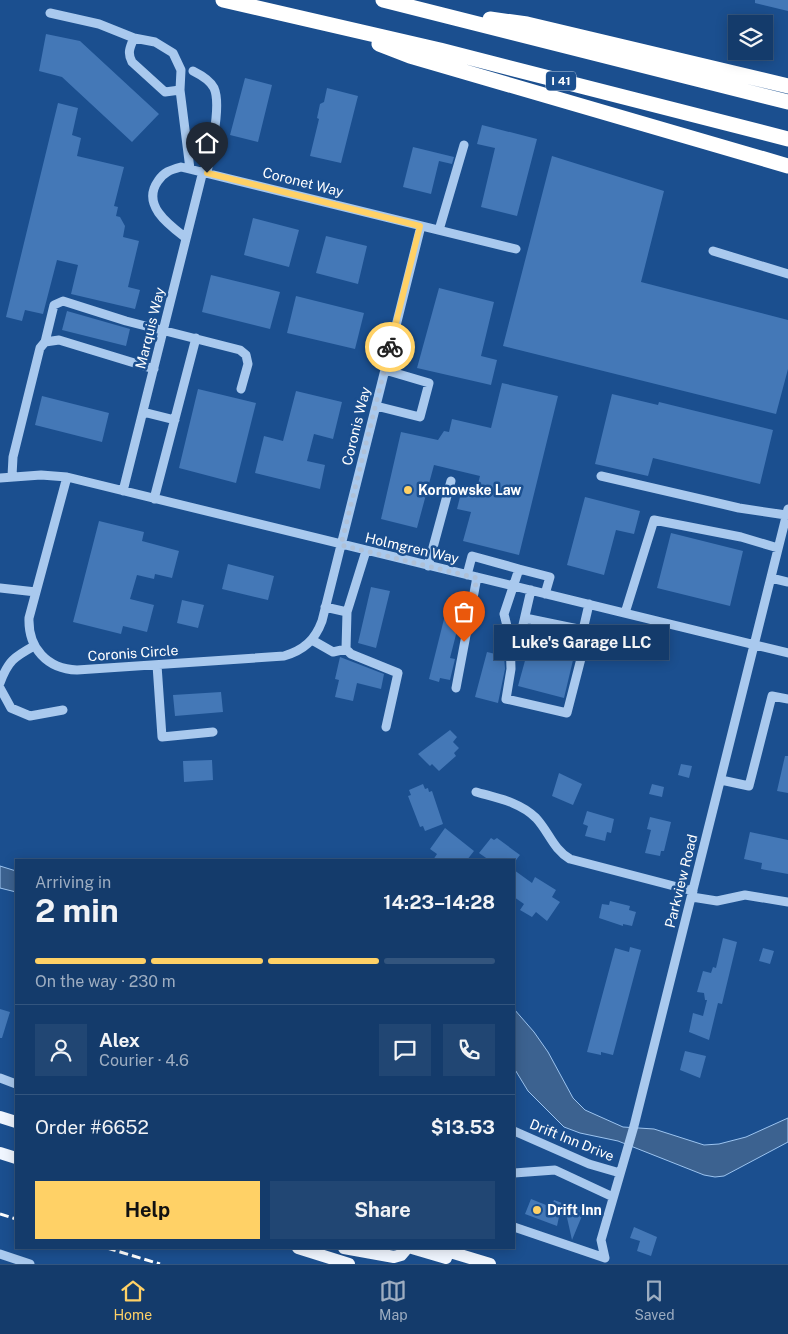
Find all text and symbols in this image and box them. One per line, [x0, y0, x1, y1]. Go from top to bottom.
map controls [728, 15, 773, 60]
button: layers [728, 15, 773, 60]
road number: I 41 [546, 72, 576, 90]
pin [186, 122, 228, 173]
icon: home [193, 129, 221, 157]
street label: Coronet Way [261, 164, 346, 200]
street label: Marquis Way [132, 285, 168, 370]
courier [365, 322, 415, 372]
icon: bike [376, 333, 404, 361]
street label: Coronis Way [339, 385, 374, 467]
place label: Kornowske Law [418, 482, 521, 498]
marker: Kornowske Law [402, 484, 414, 496]
street label: Holmgren Way [364, 529, 461, 567]
pin [443, 591, 485, 642]
icon: bag [450, 598, 478, 626]
callout: Luke's Garage LLC [494, 624, 669, 660]
text: Luke's Garage LLC [511, 633, 652, 652]
street label: Coronis Circle [87, 642, 179, 664]
street label: Parkview Road [662, 833, 700, 929]
text: Arriving in [35, 873, 111, 892]
text: 14:23–14:28 [383, 891, 495, 913]
text: 2 min [35, 892, 119, 929]
text: On the way · 230 m [35, 972, 176, 991]
button: person [35, 1024, 87, 1076]
button: chat [379, 1024, 431, 1076]
button: phone [443, 1024, 495, 1076]
text: Alex [99, 1029, 140, 1051]
text: Courier · 4.6 [99, 1051, 189, 1070]
text: Order #6652 [35, 1116, 149, 1138]
text: $13.53 [431, 1116, 495, 1138]
street label: Drift Inn Drive [527, 1116, 617, 1164]
button: Help [35, 1181, 260, 1239]
button: Share [270, 1181, 495, 1239]
place label: Drift Inn [547, 1202, 602, 1218]
marker: Drift Inn [531, 1204, 543, 1216]
tab: Home [113, 1277, 152, 1323]
tab: Map [379, 1277, 407, 1323]
tab: Saved [634, 1277, 675, 1323]

